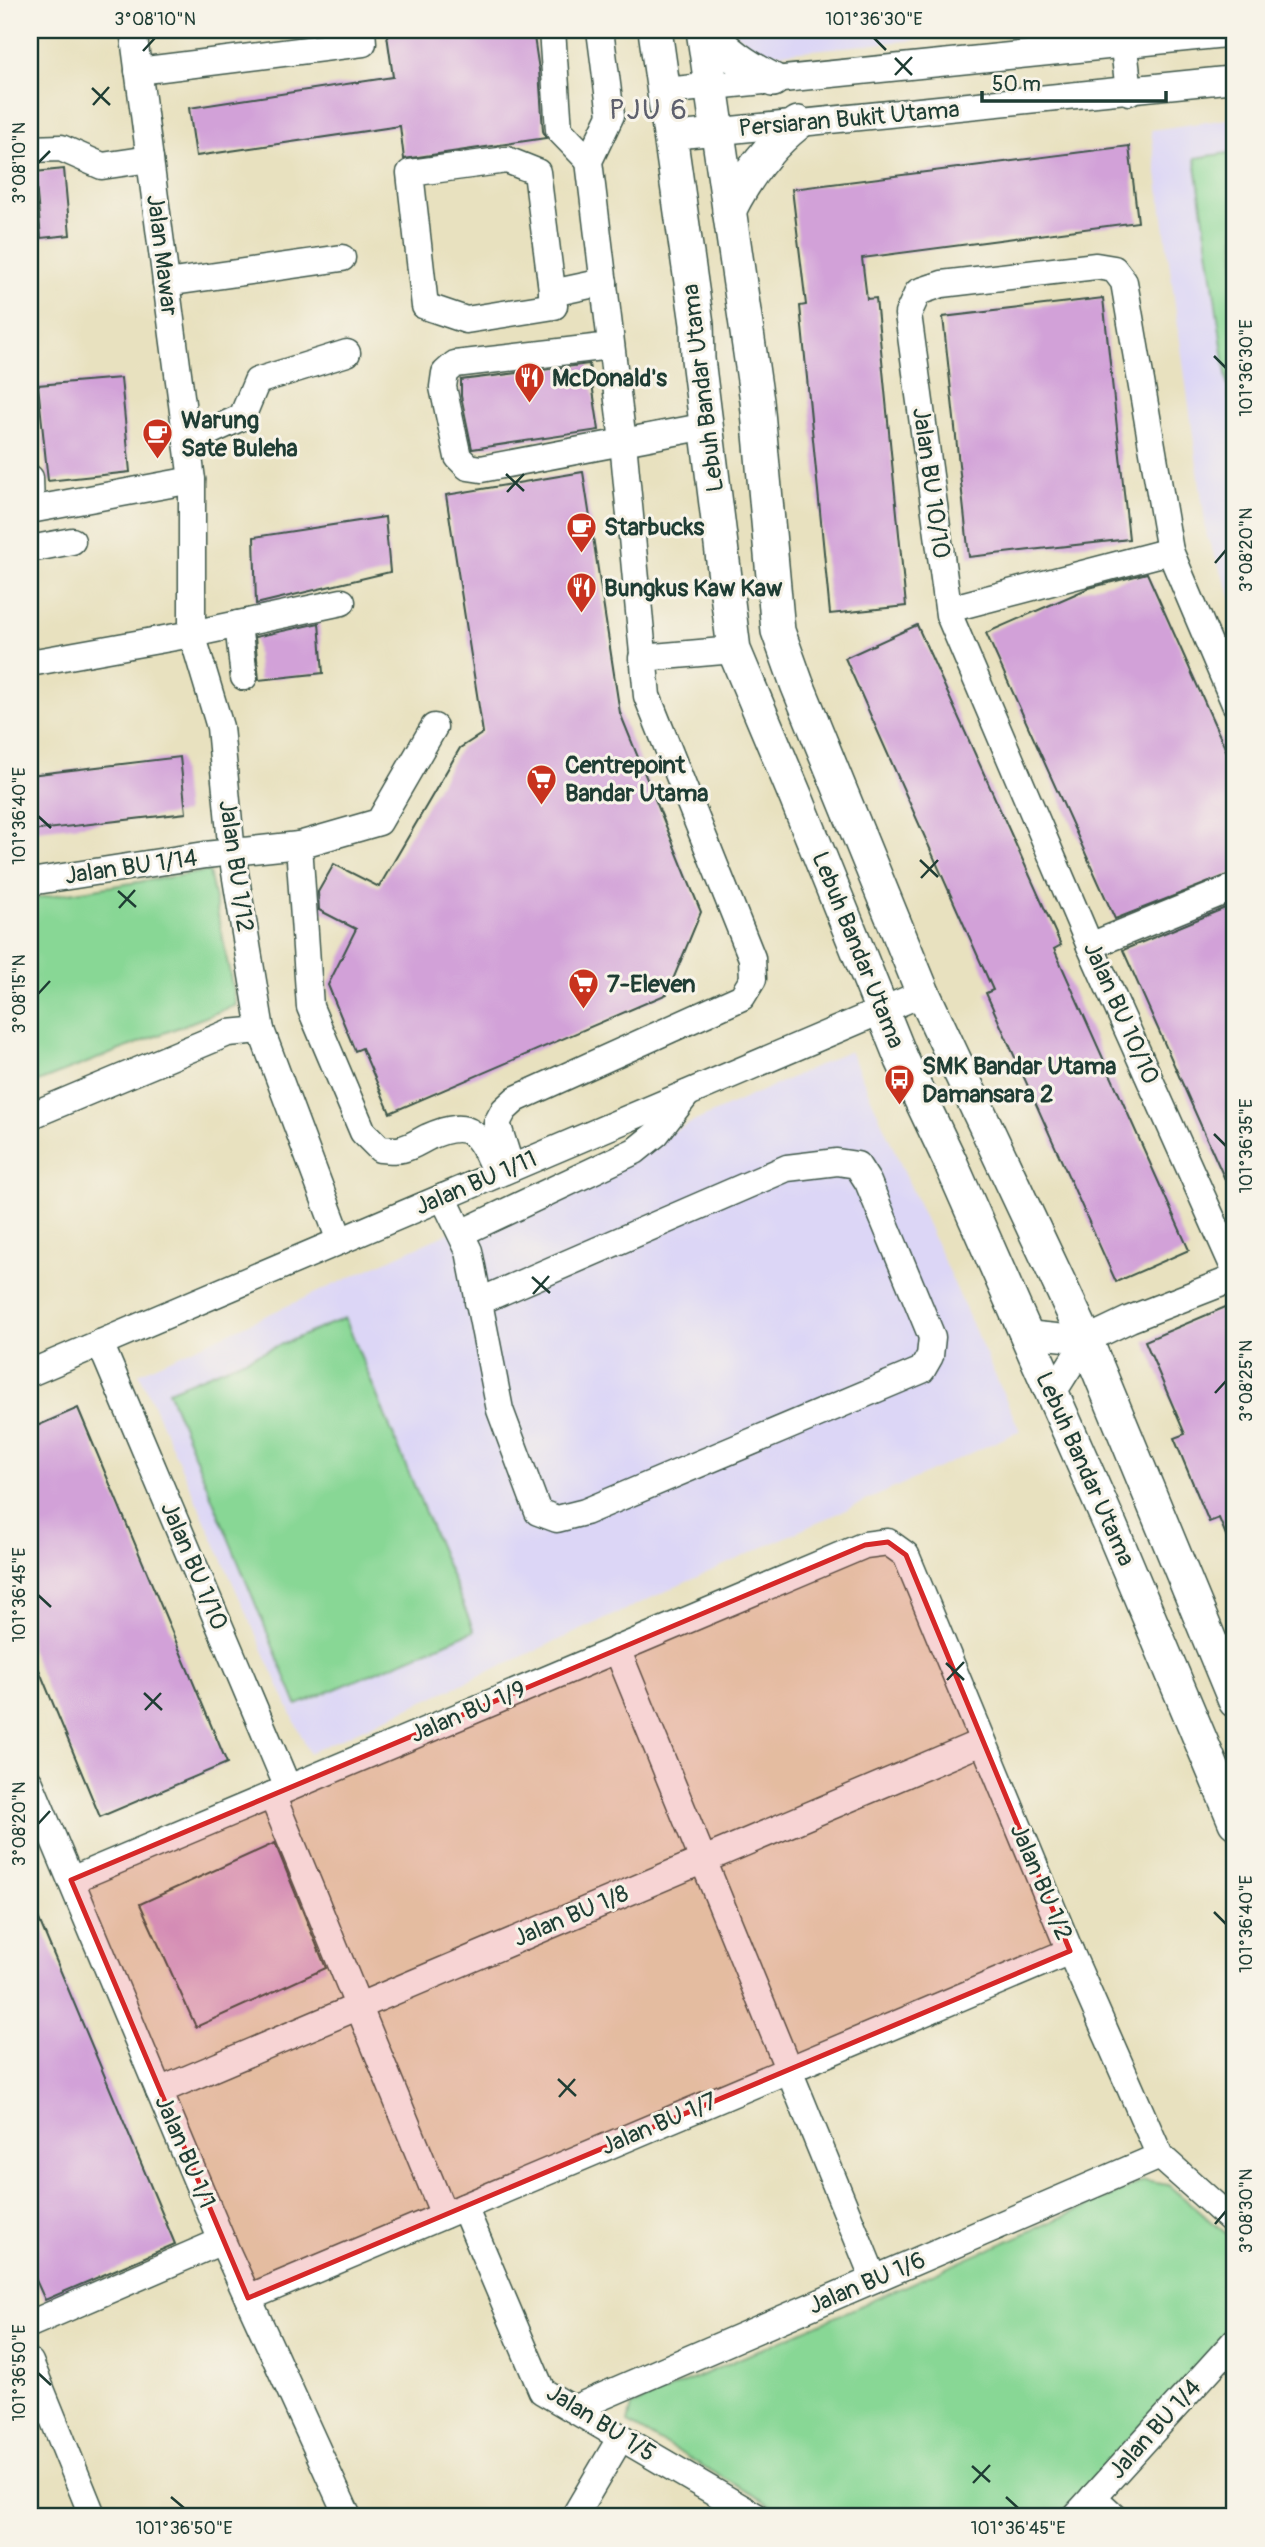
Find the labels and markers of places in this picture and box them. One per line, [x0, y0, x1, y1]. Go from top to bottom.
restaurant icon: McDonald's [512, 361, 546, 405]
place label: McDonald's [552, 364, 667, 393]
place label: Warung Sate Buleha [181, 406, 298, 463]
cafe icon: Warung Sate Buleha [141, 417, 175, 461]
cafe icon: Starbucks [564, 510, 598, 554]
place label: Starbucks [604, 513, 704, 542]
restaurant icon: Bungkus Kaw Kaw [564, 571, 598, 615]
place label: Bungkus Kaw Kaw [604, 574, 783, 603]
place label: Centrepoint Bandar Utama [565, 751, 709, 808]
supermarket icon: Centrepoint Bandar Utama [525, 762, 559, 806]
supermarket icon: 7-Eleven [567, 967, 601, 1011]
place label: 7-Eleven [607, 970, 696, 999]
place label: SMK Bandar Utama Damansara 2 [922, 1052, 1116, 1109]
bus stop icon: SMK Bandar Utama Damansara 2 [882, 1063, 916, 1107]

